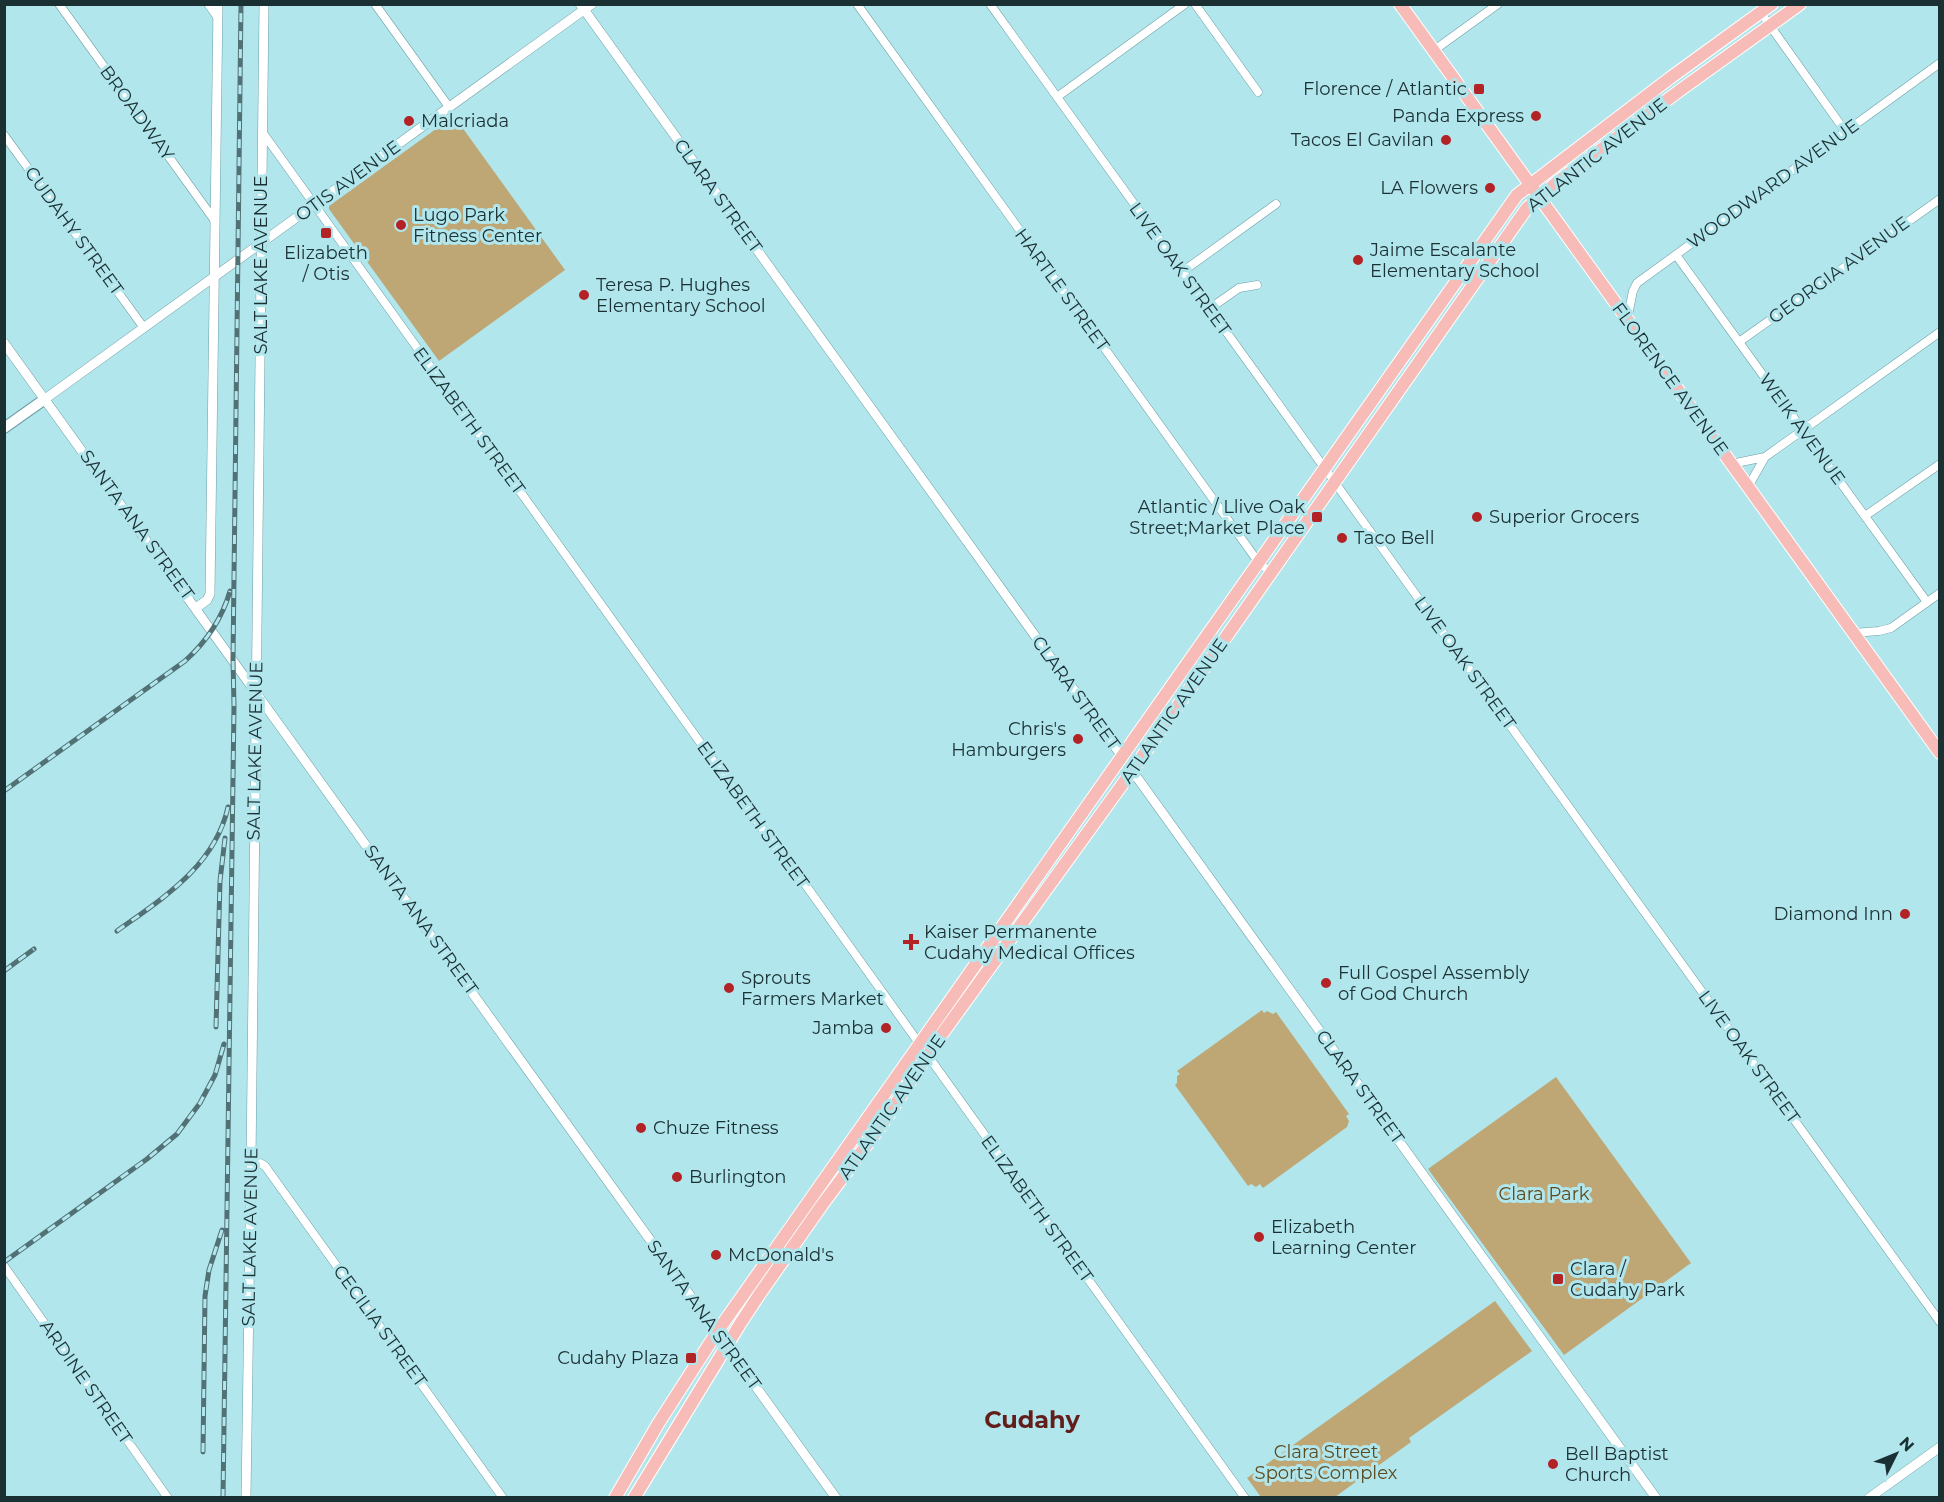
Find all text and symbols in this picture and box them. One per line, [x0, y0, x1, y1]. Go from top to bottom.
street label: BROADWAY [95, 61, 179, 165]
place label: Florence / Atlantic [1303, 78, 1467, 100]
marker: Florence / Atlantic [1472, 82, 1486, 96]
street label: ATLANTIC AVENUE [1523, 94, 1671, 216]
place label: Panda Express [1392, 105, 1524, 127]
marker: Panda Express [1529, 109, 1543, 123]
place label: Malcriada [421, 110, 509, 132]
marker: Malcriada [402, 114, 416, 128]
street label: WOODWARD AVENUE [1683, 114, 1863, 254]
place label: Tacos El Gavilan [1291, 129, 1434, 151]
marker: Tacos El Gavilan [1439, 133, 1453, 147]
street label: CLARA STREET [669, 135, 767, 258]
street label: OTIS AVENUE [291, 136, 405, 226]
street label: CUDAHY STREET [20, 162, 128, 300]
street label: SALT LAKE AVENUE [250, 176, 272, 354]
place label: LA Flowers [1380, 177, 1478, 199]
marker: LA Flowers [1483, 181, 1497, 195]
street label: LIVE OAK STREET [1124, 198, 1236, 340]
place label: Lugo Park Fitness Center [413, 204, 542, 247]
street label: GEORGIA AVENUE [1764, 212, 1914, 328]
marker: Lugo Park Fitness Center [394, 218, 408, 232]
street label: HARTLE STREET [1010, 224, 1114, 356]
marker: Elizabeth / Otis [319, 226, 333, 240]
place label: Jaime Escalante Elementary School [1369, 239, 1540, 282]
place label: Elizabeth / Otis [284, 242, 368, 285]
marker: Jaime Escalante Elementary School [1351, 253, 1365, 267]
place label: Teresa P. Hughes Elementary School [596, 274, 766, 317]
marker: Teresa P. Hughes Elementary School [577, 288, 591, 302]
street label: FLORENCE AVENUE [1607, 298, 1733, 460]
street label: ELIZABETH STREET [408, 343, 530, 499]
street label: WEIK AVENUE [1754, 369, 1850, 489]
street label: SANTA ANA STREET [75, 446, 199, 605]
place label: Atlantic / Llive Oak Street;Market Place [1129, 496, 1305, 539]
place label: Superior Grocers [1489, 506, 1640, 528]
marker: Atlantic / Llive Oak Street;Market Place [1310, 510, 1324, 524]
marker: Superior Grocers [1470, 510, 1484, 524]
place label: Taco Bell [1354, 527, 1435, 549]
marker: Taco Bell [1335, 531, 1349, 545]
street label: LIVE OAK STREET [1409, 592, 1521, 734]
street label: CLARA STREET [1027, 632, 1125, 755]
street label: ATLANTIC AVENUE [1116, 634, 1232, 788]
street label: SALT LAKE AVENUE [242, 661, 268, 841]
place label: Chris's Hamburgers [951, 718, 1066, 761]
marker: Chris's Hamburgers [1071, 732, 1085, 746]
street label: ELIZABETH STREET [692, 737, 814, 893]
street label: SANTA ANA STREET [359, 841, 483, 1000]
place label: Diamond Inn [1773, 903, 1893, 925]
marker: Diamond Inn [1898, 907, 1912, 921]
place label: Kaiser Permanente Cudahy Medical Offices [924, 921, 1135, 964]
marker: Kaiser Permanente Cudahy Medical Offices [902, 933, 920, 951]
place label: Full Gospel Assembly of God Church [1338, 962, 1530, 1005]
place label: Sprouts Farmers Market [741, 967, 884, 1010]
marker: Full Gospel Assembly of God Church [1319, 976, 1333, 990]
marker: Sprouts Farmers Market [722, 981, 736, 995]
street label: LIVE OAK STREET [1693, 986, 1805, 1128]
place label: Jamba [812, 1017, 874, 1039]
marker: Jamba [879, 1021, 893, 1035]
street label: CLARA STREET [1311, 1026, 1409, 1149]
street label: ATLANTIC AVENUE [834, 1030, 950, 1184]
place label: Chuze Fitness [653, 1117, 779, 1139]
marker: Chuze Fitness [634, 1121, 648, 1135]
street label: ELIZABETH STREET [976, 1131, 1098, 1287]
street label: SALT LAKE AVENUE [237, 1147, 263, 1327]
place label: Burlington [689, 1166, 786, 1188]
marker: Burlington [670, 1170, 684, 1184]
park label: Clara Park [1498, 1183, 1590, 1205]
place label: Elizabeth Learning Center [1271, 1216, 1416, 1259]
marker: Elizabeth Learning Center [1252, 1230, 1266, 1244]
street label: SANTA ANA STREET [642, 1236, 766, 1395]
place label: McDonald's [728, 1244, 834, 1266]
marker: McDonald's [709, 1248, 723, 1262]
place label: Clara / Cudahy Park [1570, 1258, 1685, 1301]
street label: CECILIA STREET [328, 1261, 432, 1392]
marker: Clara / Cudahy Park [1551, 1272, 1565, 1286]
street label: ARDINE STREET [35, 1316, 137, 1449]
place label: Cudahy Plaza [557, 1347, 679, 1369]
marker: Cudahy Plaza [684, 1351, 698, 1365]
district label: Cudahy [984, 1405, 1080, 1434]
north arrow [1866, 1424, 1926, 1484]
text: N [1895, 1433, 1918, 1455]
park label: Clara Street Sports Complex [1255, 1441, 1398, 1484]
place label: Bell Baptist Church [1565, 1443, 1668, 1486]
marker: Bell Baptist Church [1546, 1457, 1560, 1471]

